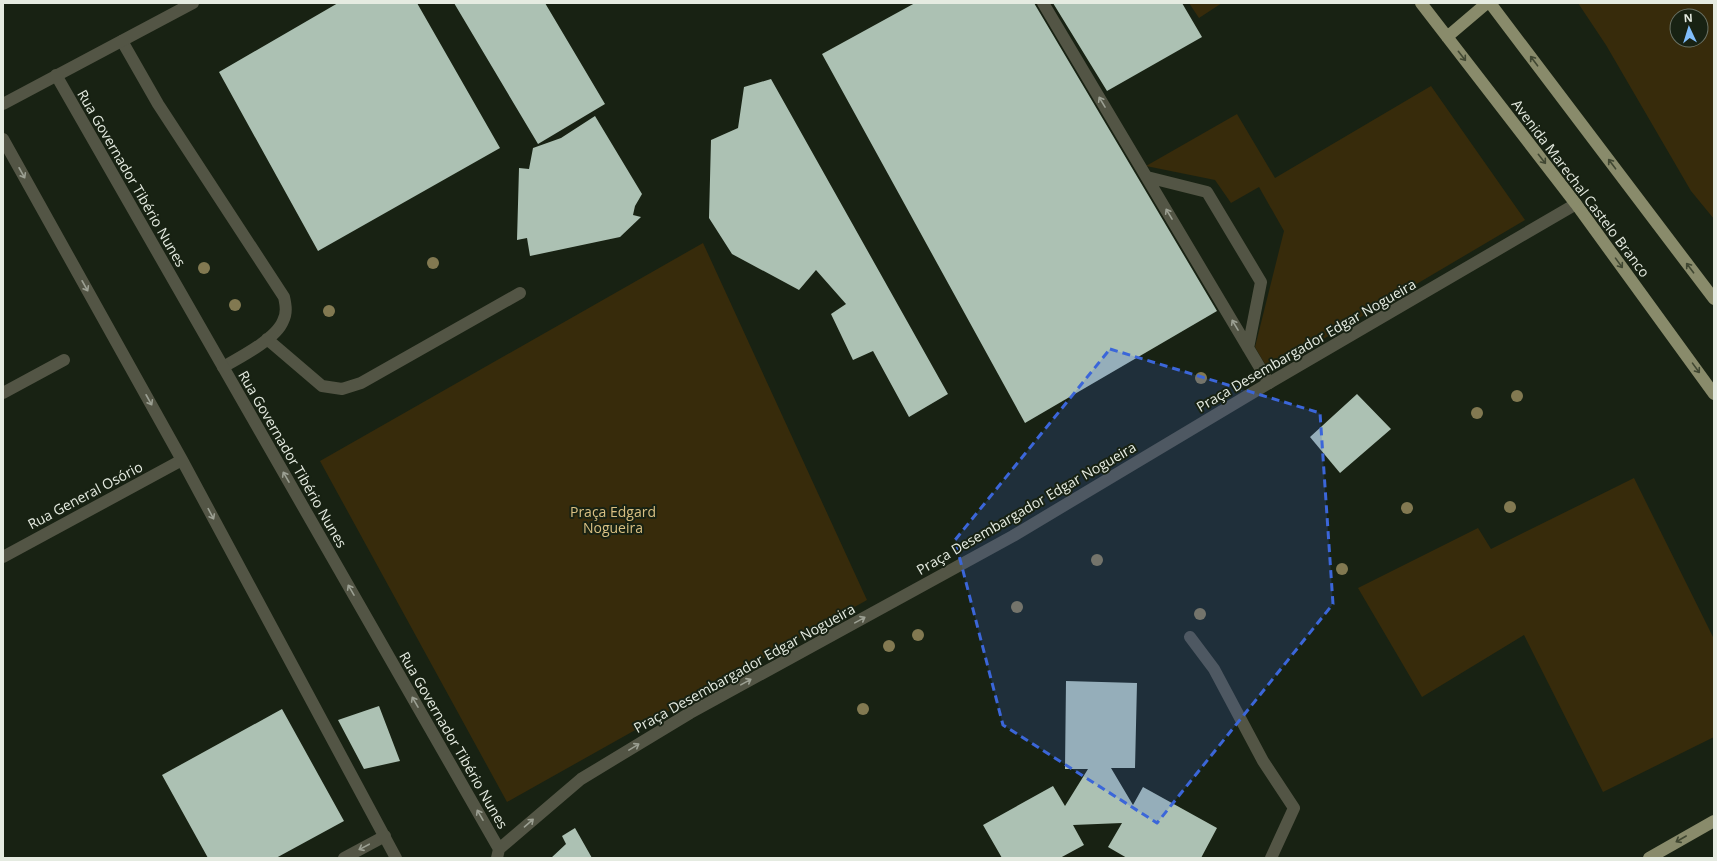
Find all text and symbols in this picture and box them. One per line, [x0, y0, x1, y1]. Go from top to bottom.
north arrow [1669, 8, 1709, 48]
text: N [1683, 10, 1693, 25]
one-way arrow [1458, 51, 1466, 62]
one-way arrow [1530, 55, 1538, 66]
street label: Rua Governador Tibério Nunes [73, 86, 191, 270]
street label: Avenida Marechal Castelo Branco [1508, 95, 1654, 281]
one-way arrow [1098, 96, 1106, 108]
one-way arrow [1537, 153, 1546, 164]
one-way arrow [1608, 159, 1616, 170]
one-way arrow [19, 167, 26, 179]
one-way arrow [1164, 208, 1172, 220]
one-way arrow [1615, 258, 1623, 269]
one-way arrow [1686, 263, 1695, 274]
street label: Praça Desembargador Edgar Nogueira [1193, 274, 1419, 416]
one-way arrow [82, 280, 90, 292]
one-way arrow [1231, 320, 1239, 331]
one-way arrow [1691, 363, 1700, 374]
street label: Rua Governador Tibério Nunes [234, 367, 352, 551]
one-way arrow [145, 394, 153, 406]
street label: Praça Desembargador Edgar Nogueira [913, 437, 1139, 579]
street label: Rua General Osório [24, 457, 146, 533]
one-way arrow [281, 471, 289, 483]
park label: Praça Edgard Nogueira [570, 502, 656, 537]
one-way arrow [208, 508, 215, 520]
one-way arrow [346, 584, 354, 596]
street label: Praça Desembargador Edgar Nogueira [630, 599, 858, 737]
one-way arrow [854, 615, 866, 623]
street label: Rua Governador Tibério Nunes [395, 648, 513, 832]
one-way arrow [740, 678, 752, 686]
one-way arrow [411, 696, 419, 708]
one-way arrow [628, 743, 639, 751]
one-way arrow [476, 809, 484, 821]
one-way arrow [524, 819, 534, 828]
one-way arrow [1676, 836, 1688, 844]
one-way arrow [358, 844, 370, 851]

